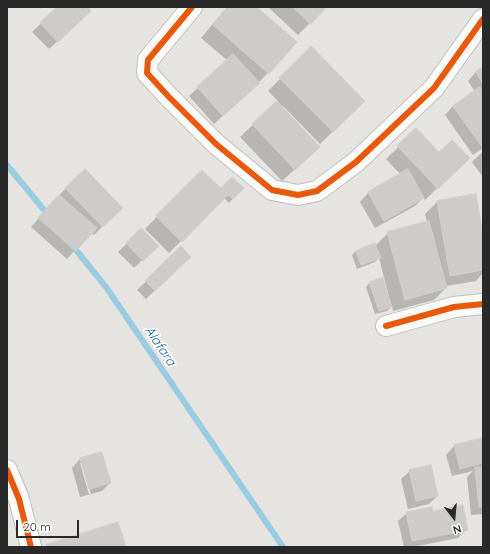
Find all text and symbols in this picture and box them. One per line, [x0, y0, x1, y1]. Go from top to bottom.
water label: Alafara [141, 323, 179, 369]
north arrow [434, 498, 474, 538]
scale bar [18, 512, 81, 538]
text: 20 m [23, 519, 51, 534]
text: N [451, 522, 463, 537]

